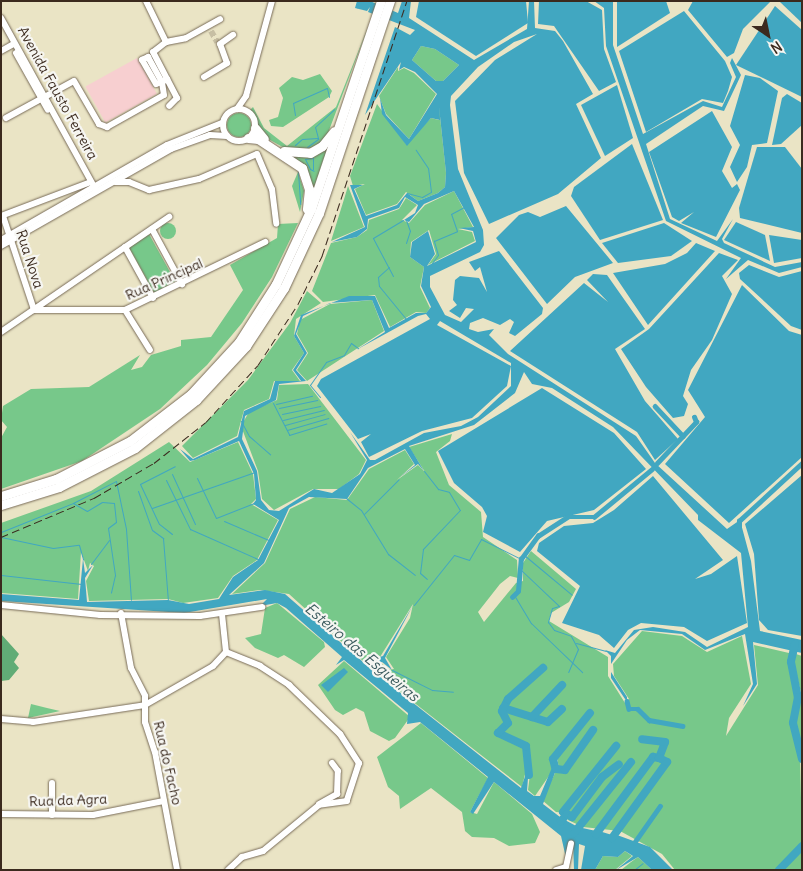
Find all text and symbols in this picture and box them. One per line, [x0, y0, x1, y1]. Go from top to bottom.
north arrow [743, 10, 793, 60]
street label: Avenida Fausto Ferreira [14, 23, 102, 163]
text: N [767, 37, 785, 58]
street label: Rua Nova [13, 228, 47, 290]
street label: Rua Principal [123, 254, 205, 304]
water label: Esteiro das Esgueiras [301, 599, 423, 705]
street label: Rua do Facho [150, 719, 186, 807]
street label: Rua da Agra [29, 790, 107, 810]

